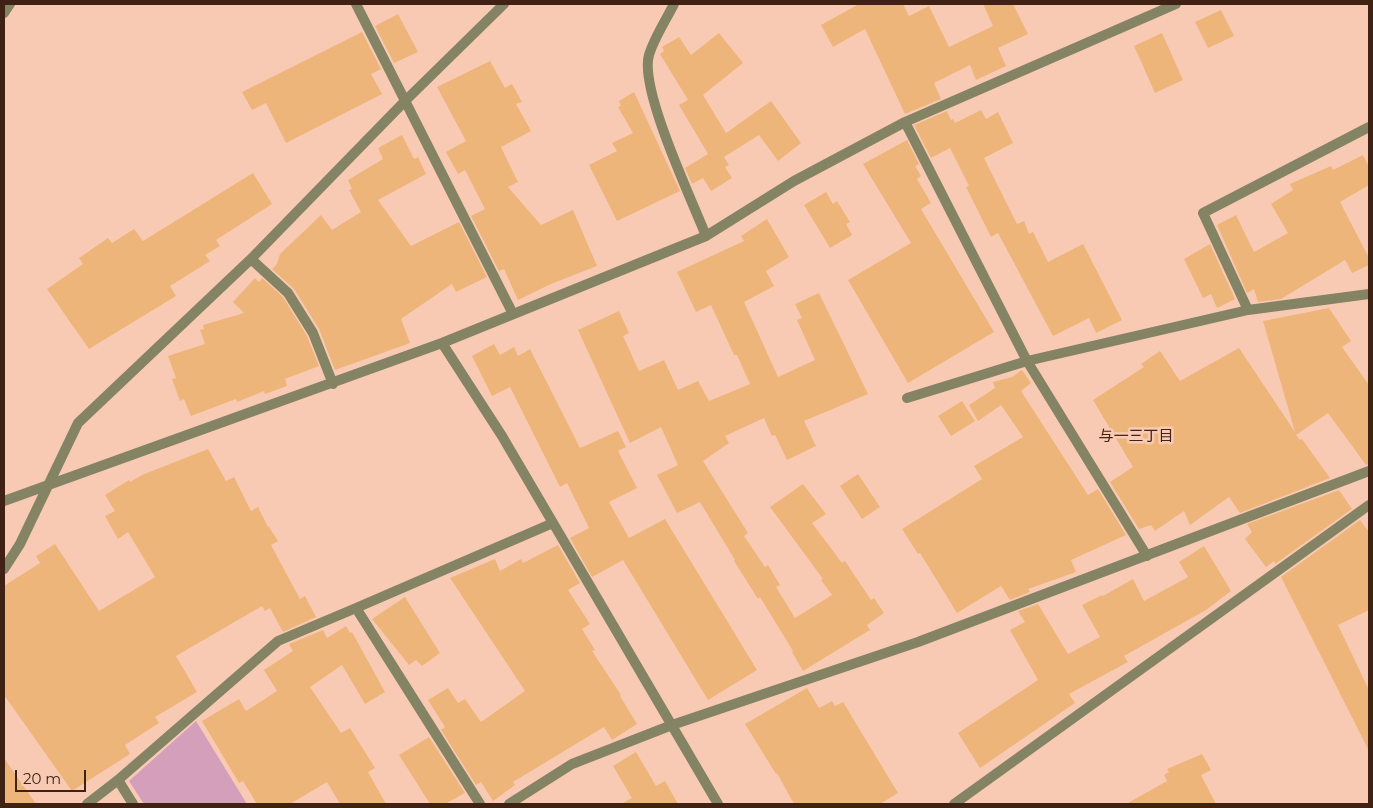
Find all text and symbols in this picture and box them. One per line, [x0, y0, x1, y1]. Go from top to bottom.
district label: 与一三丁目 [1099, 428, 1173, 446]
scale bar [18, 760, 89, 792]
text: 20 m [23, 769, 61, 788]

